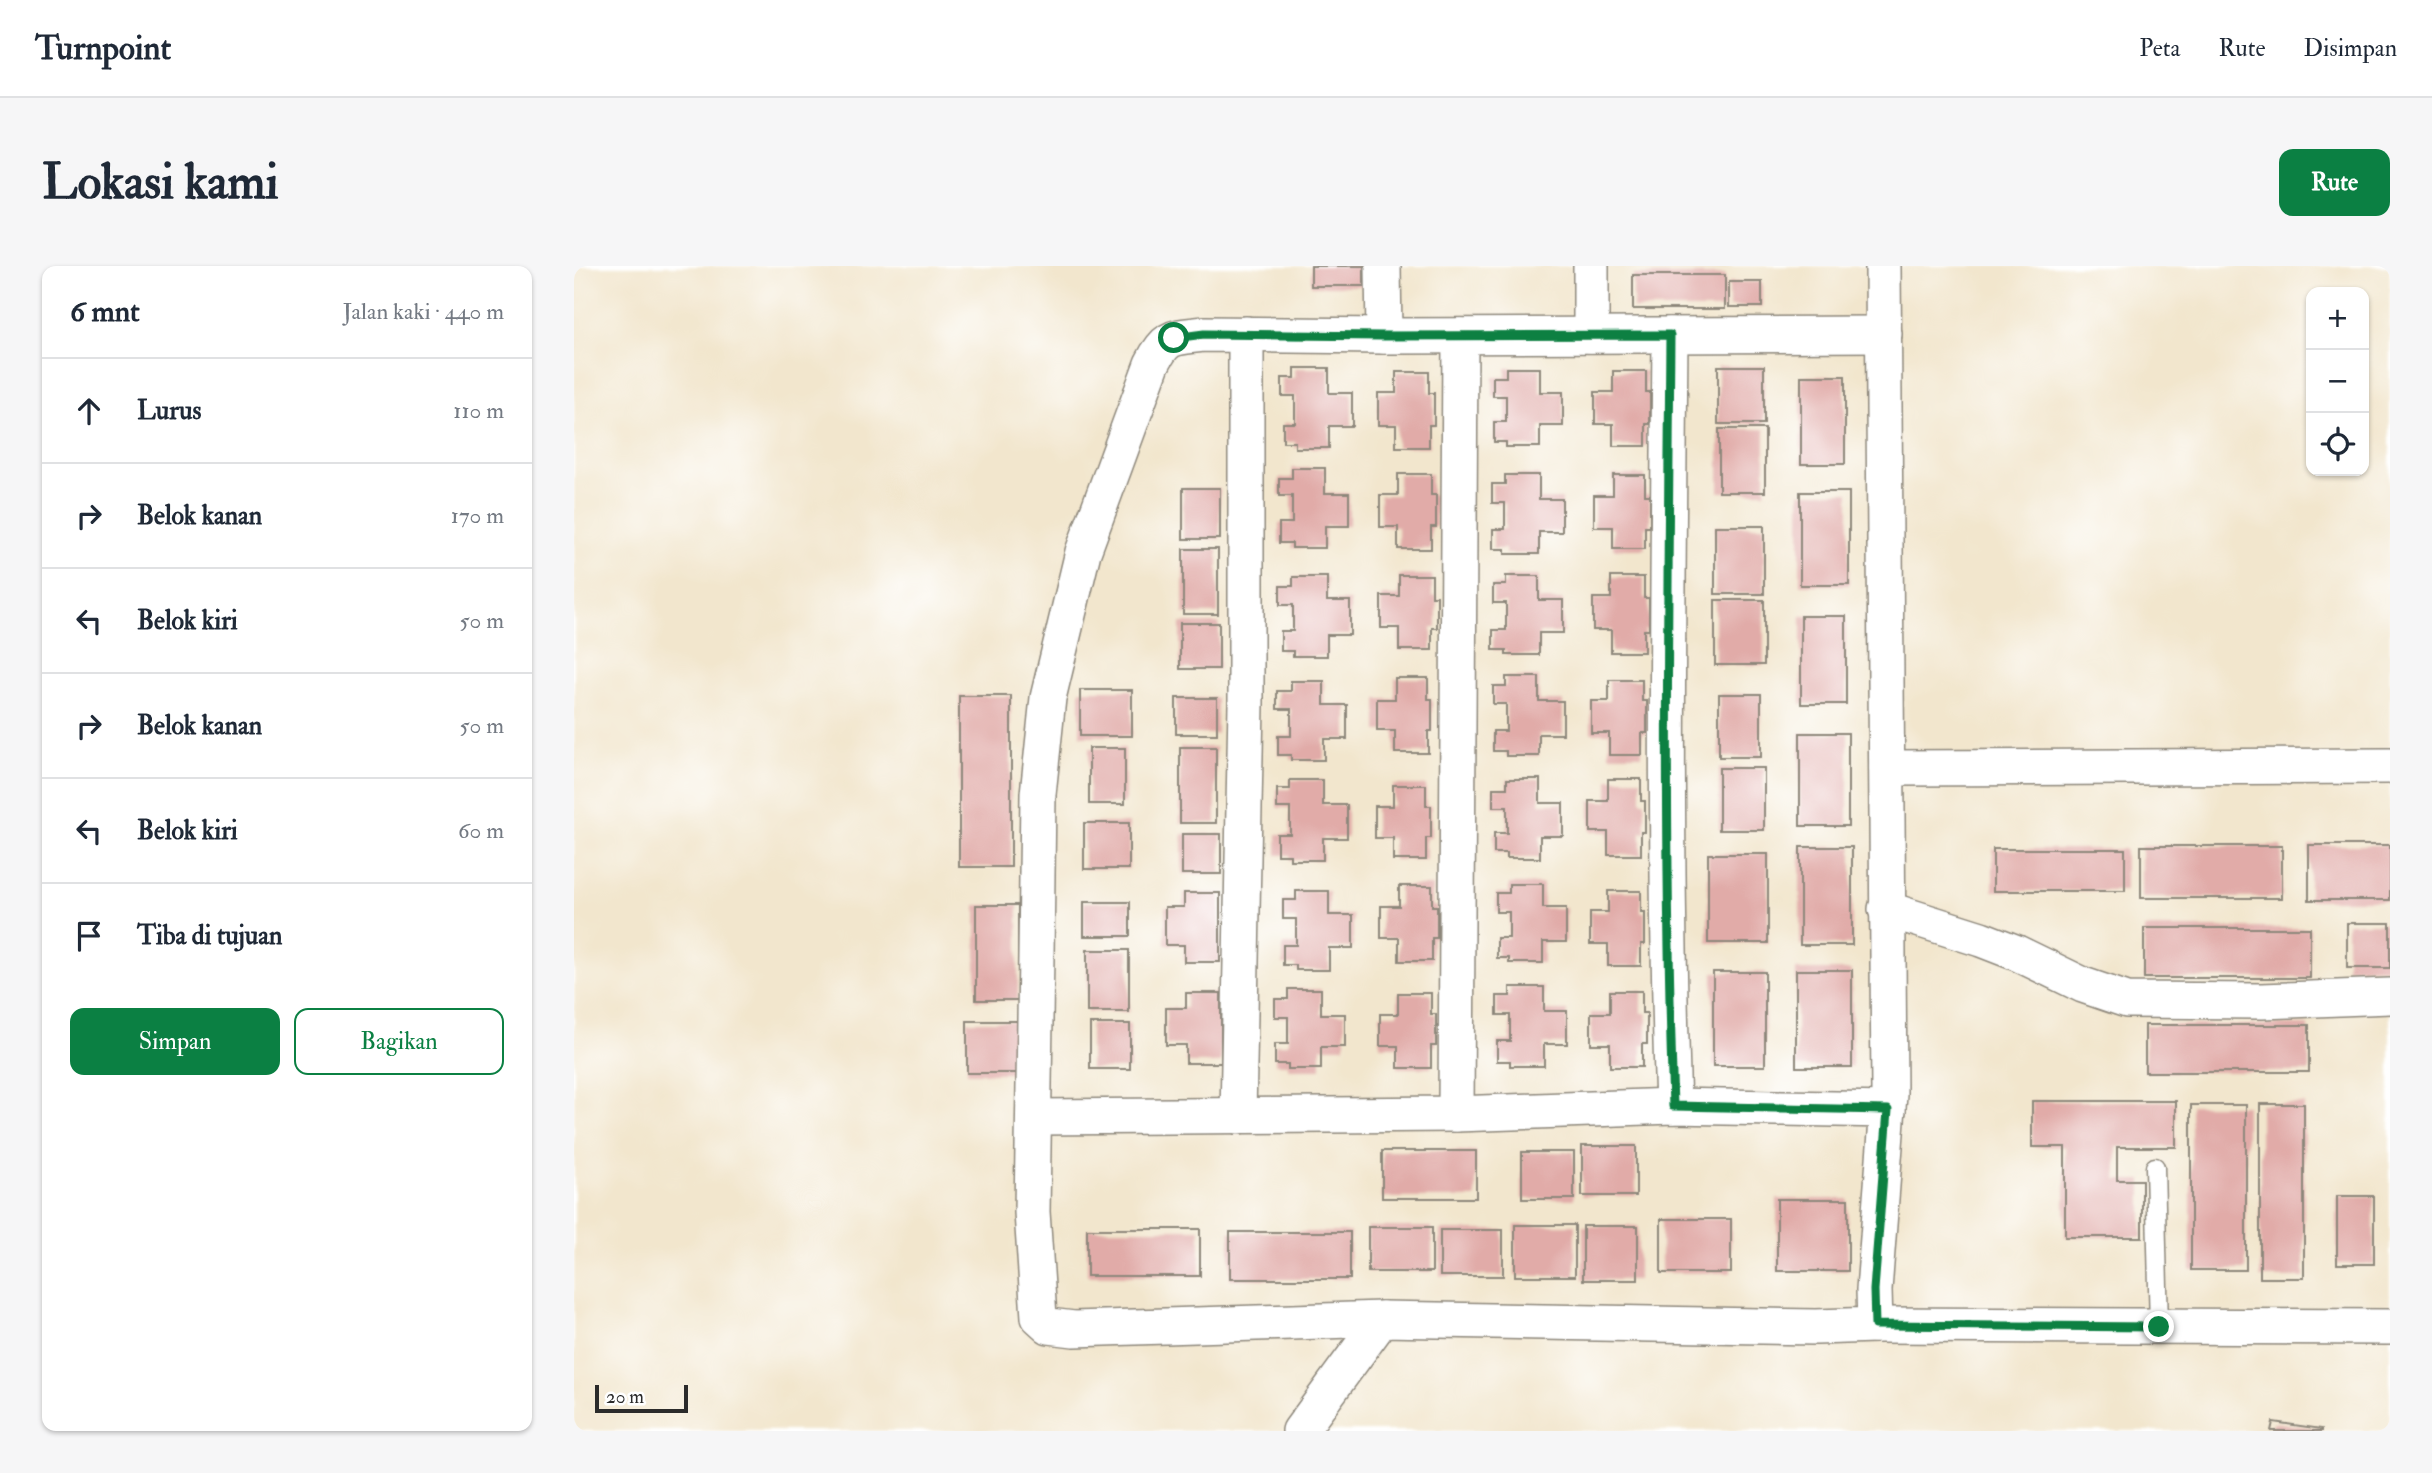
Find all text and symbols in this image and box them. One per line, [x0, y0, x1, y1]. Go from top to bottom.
text: Turnpoint [35, 28, 171, 69]
text: Peta [2139, 33, 2180, 64]
text: Rute [2218, 33, 2266, 64]
text: Disimpan [2304, 33, 2397, 64]
button: Rute [2279, 149, 2390, 216]
text: Lokasi kami [42, 152, 279, 213]
map controls [2306, 287, 2369, 476]
button: + [2306, 287, 2369, 350]
text: 6 mnt [70, 293, 140, 330]
text: Jalan kaki · 440 m [343, 297, 504, 326]
route start [1158, 322, 1189, 353]
button: − [2306, 350, 2369, 413]
icon: ahead [70, 392, 108, 430]
text: Lurus [137, 395, 201, 427]
text: 110 m [453, 396, 504, 425]
button: locate [2306, 413, 2369, 476]
icon: right [70, 497, 108, 535]
text: Belok kanan [137, 500, 262, 532]
text: 170 m [451, 501, 504, 530]
icon: left [70, 602, 108, 640]
text: Belok kiri [137, 605, 238, 637]
text: 50 m [460, 606, 504, 635]
icon: right [70, 707, 108, 745]
text: Belok kanan [137, 710, 262, 742]
text: 50 m [460, 711, 504, 740]
icon: left [70, 812, 108, 850]
text: Belok kiri [137, 815, 238, 847]
text: 60 m [458, 816, 504, 845]
icon: arrive [70, 917, 108, 955]
text: Tiba di tujuan [137, 920, 282, 952]
button: Simpan [70, 1008, 280, 1075]
button: Bagikan [294, 1008, 504, 1075]
route end [2143, 1311, 2174, 1342]
scale bar [595, 1382, 688, 1414]
text: 20 m [606, 1385, 644, 1409]

